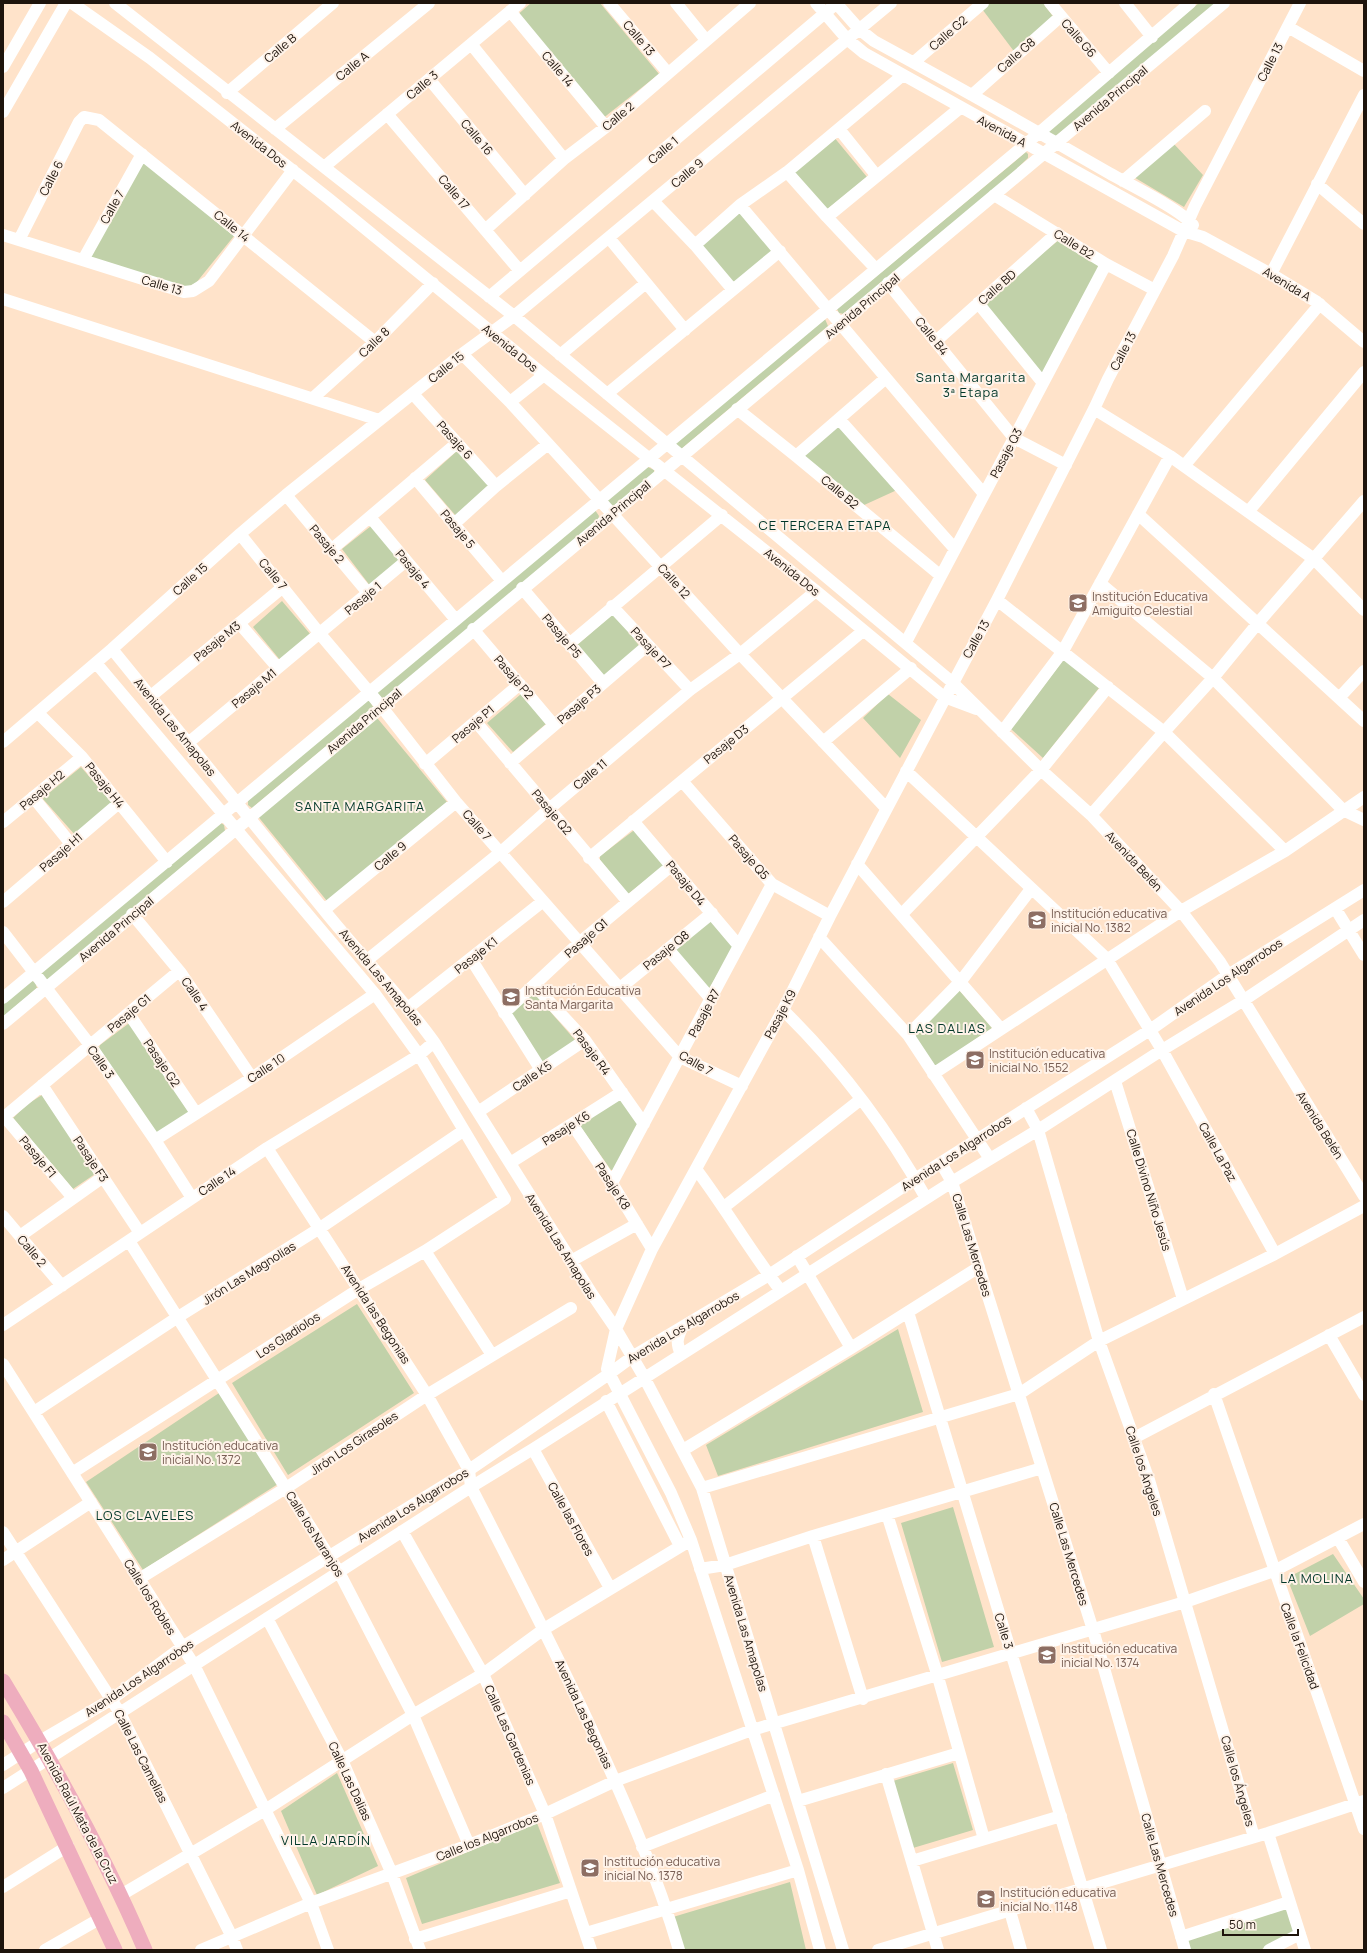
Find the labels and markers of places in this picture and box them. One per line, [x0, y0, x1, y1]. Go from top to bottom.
place label: Institución Educativa Amiguito Celestial [1092, 588, 1208, 619]
school or university icon: Institución Educativa Amiguito Celestial [1067, 592, 1089, 614]
place label: Institución educativa inicial No. 1382 [1051, 905, 1167, 936]
school or university icon: Institución educativa inicial No. 1382 [1026, 909, 1048, 931]
place label: Institución Educativa Santa Margarita [525, 982, 641, 1013]
school or university icon: Institución Educativa Santa Margarita [500, 986, 522, 1008]
place label: Institución educativa inicial No. 1552 [989, 1045, 1105, 1076]
school or university icon: Institución educativa inicial No. 1552 [964, 1049, 986, 1071]
place label: Institución educativa inicial No. 1372 [162, 1437, 278, 1468]
school or university icon: Institución educativa inicial No. 1372 [137, 1441, 159, 1463]
place label: Institución educativa inicial No. 1374 [1061, 1640, 1177, 1671]
school or university icon: Institución educativa inicial No. 1374 [1036, 1644, 1058, 1666]
place label: Institución educativa inicial No. 1378 [604, 1853, 720, 1884]
school or university icon: Institución educativa inicial No. 1378 [579, 1857, 601, 1879]
place label: Institución educativa inicial No. 1148 [1000, 1884, 1116, 1915]
school or university icon: Institución educativa inicial No. 1148 [975, 1888, 997, 1910]

